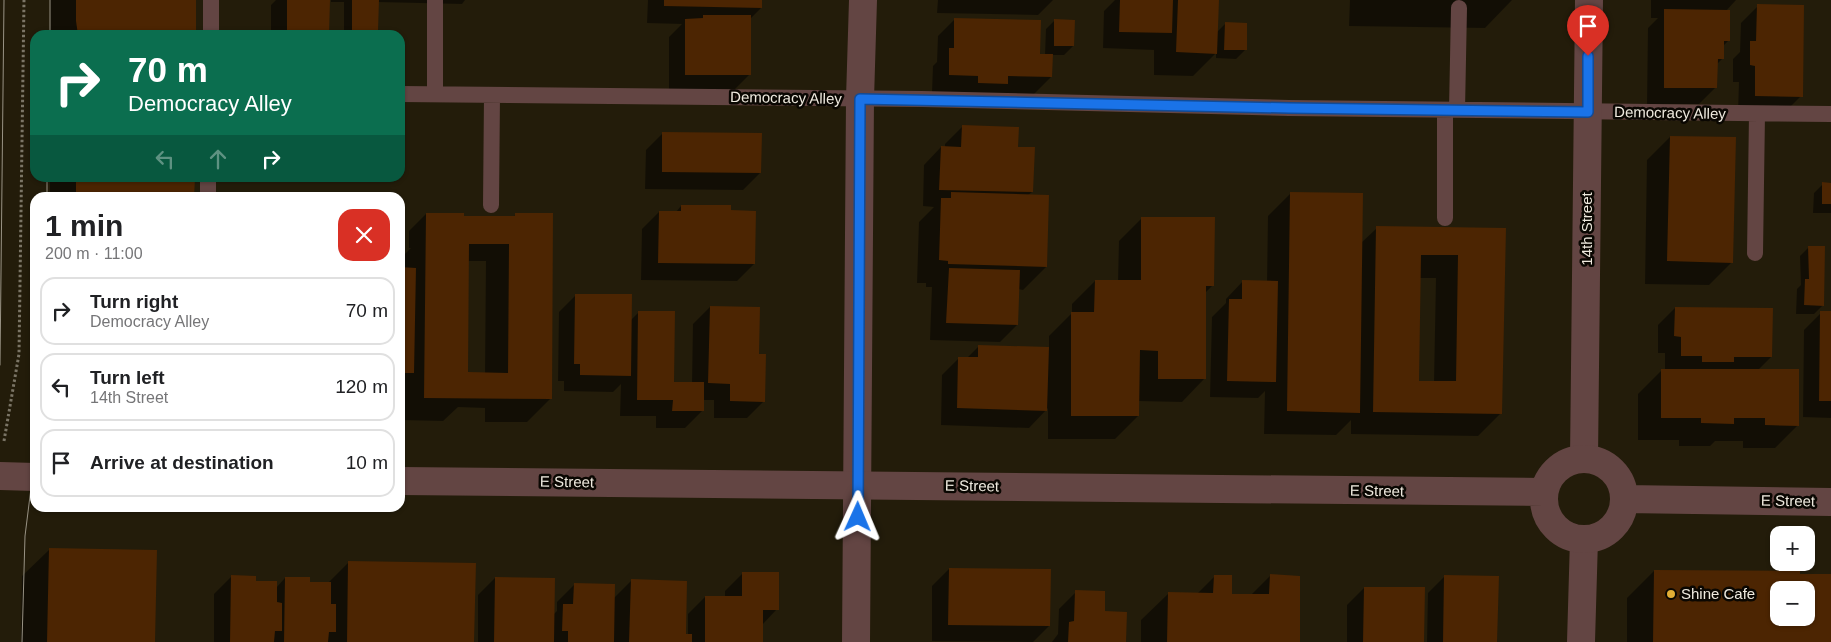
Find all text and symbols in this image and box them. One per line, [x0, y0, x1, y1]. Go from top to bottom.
pin [1567, 5, 1609, 56]
icon: arrive [1574, 12, 1602, 40]
icon: right [45, 50, 110, 115]
text: 70 m [128, 50, 208, 89]
street label: Democracy Alley [730, 88, 842, 107]
text: Democracy Alley [128, 91, 292, 116]
street label: Democracy Alley [1614, 103, 1726, 122]
icon: left [151, 145, 179, 173]
icon: ahead [204, 145, 232, 173]
icon: right [257, 145, 285, 173]
street label: 14th Street [1578, 191, 1595, 266]
text: 1 min [45, 209, 123, 242]
button: close [338, 209, 390, 261]
text: 200 m · 11:00 [45, 245, 143, 262]
text: Turn right [90, 291, 178, 312]
icon: right [47, 297, 75, 325]
text: 70 m [346, 300, 388, 321]
text: Democracy Alley [90, 313, 209, 330]
text: Turn left [90, 367, 165, 388]
icon: left [47, 373, 75, 401]
text: 120 m [335, 376, 388, 397]
text: 14th Street [90, 389, 168, 406]
icon: arrive [47, 449, 75, 477]
text: Arrive at destination [90, 452, 274, 473]
text: 10 m [346, 452, 388, 473]
street label: E Street [540, 473, 595, 490]
street label: E Street [945, 477, 1000, 494]
street label: E Street [1350, 482, 1405, 499]
position arrow [831, 490, 883, 542]
street label: E Street [1761, 492, 1816, 509]
map controls [1770, 526, 1815, 626]
button: + [1770, 526, 1815, 571]
button: − [1770, 581, 1815, 626]
place label: Shine Cafe [1681, 585, 1755, 602]
marker: Shine Cafe [1665, 588, 1677, 600]

